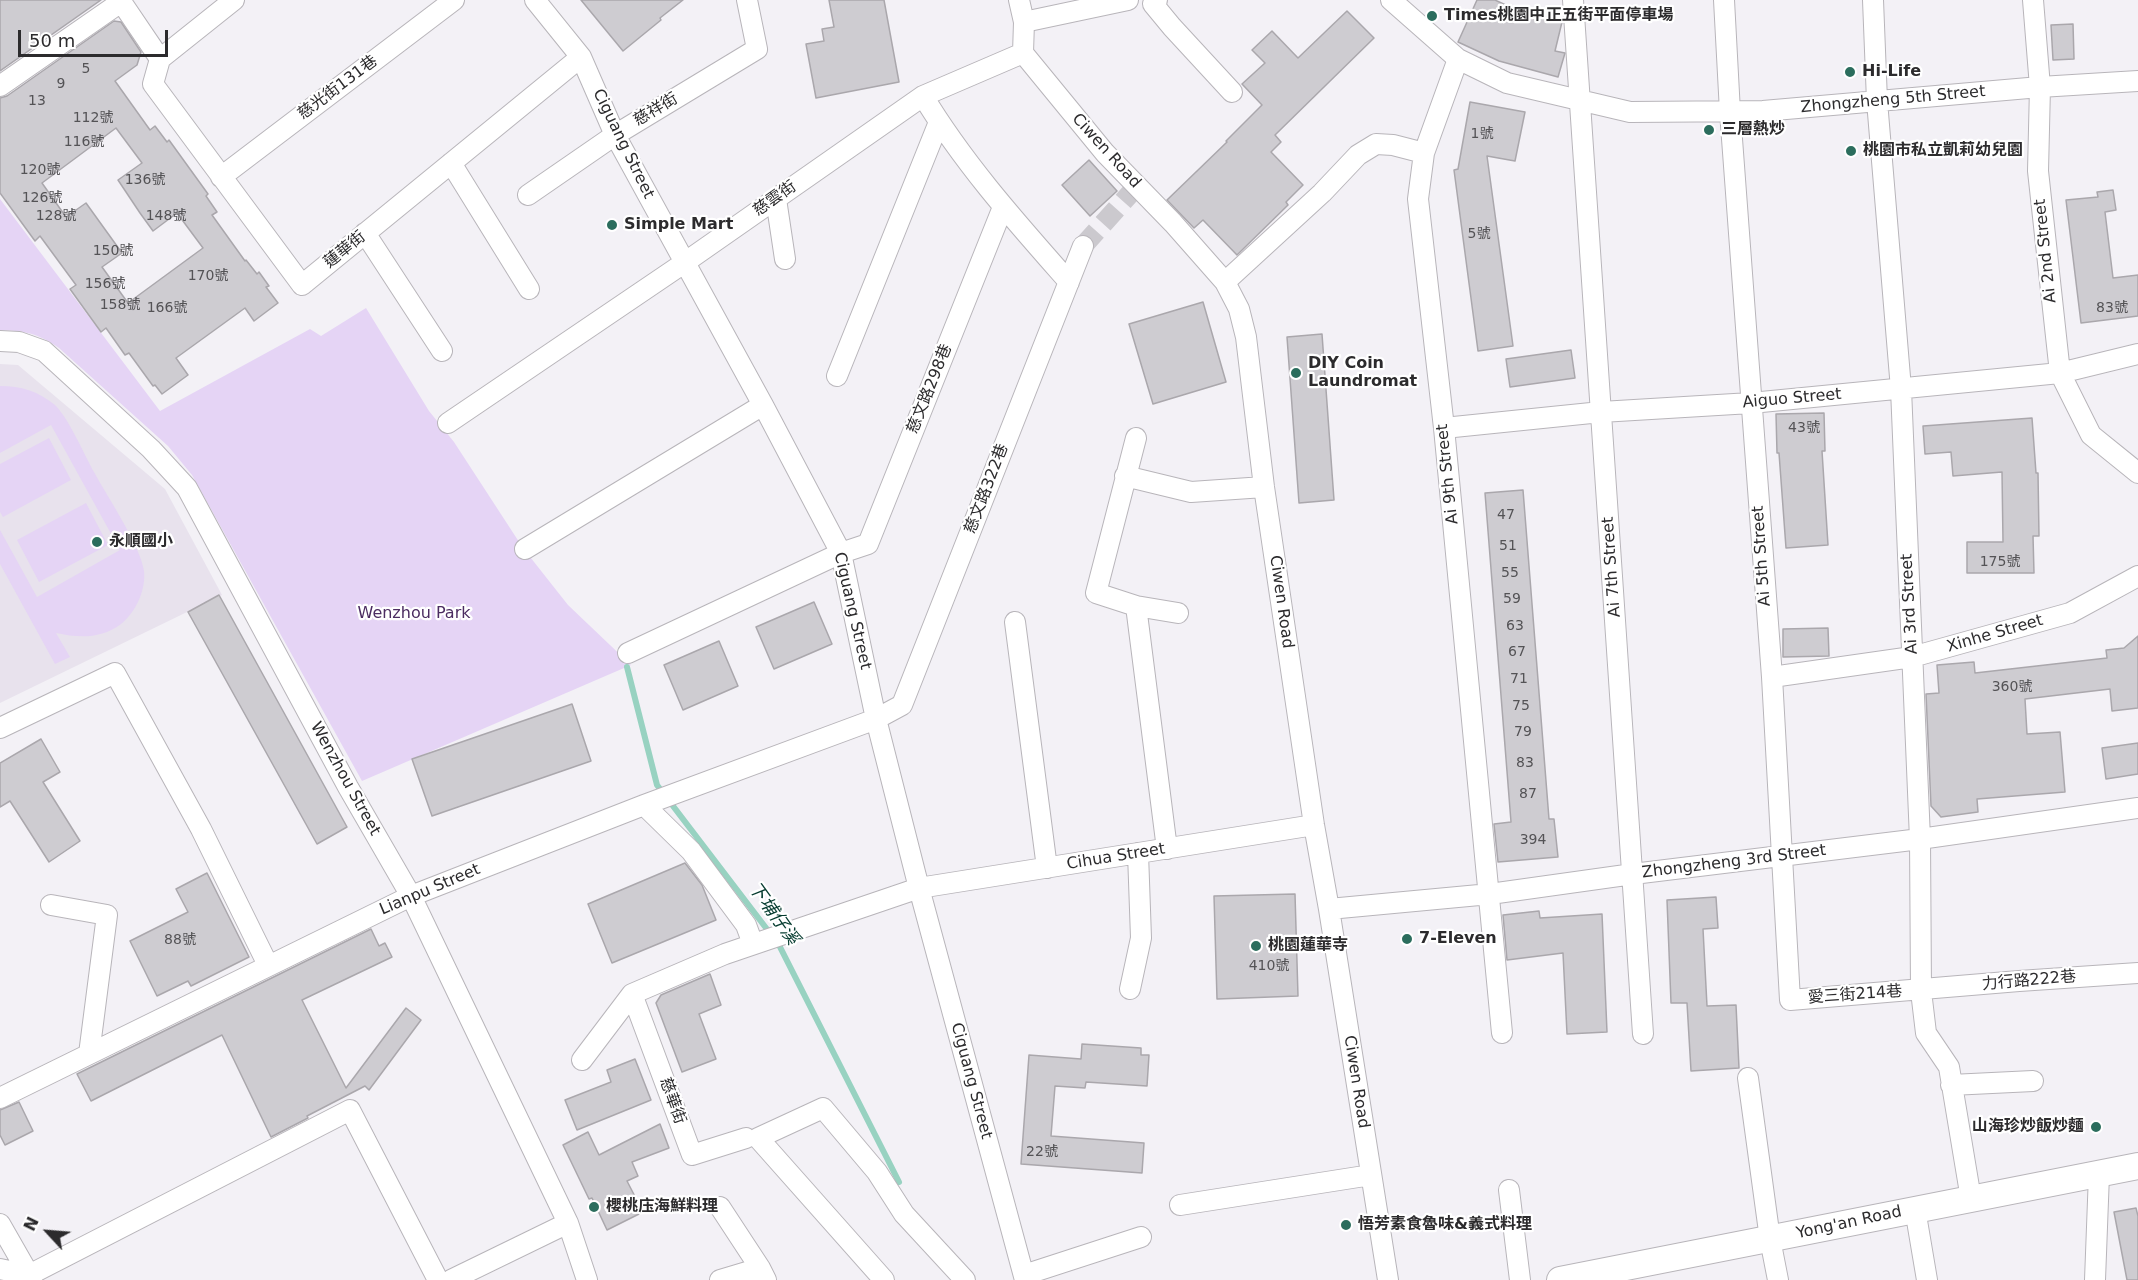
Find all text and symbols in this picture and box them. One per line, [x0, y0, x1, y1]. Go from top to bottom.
place label: Times桃園中正五街平面停車場 [1444, 6, 1673, 26]
marker: Times桃園中正五街平面停車場 [1425, 9, 1439, 23]
scale bar [21, 18, 171, 56]
text: 50 m [29, 30, 75, 51]
street label: 慈光街131巷 [294, 52, 382, 124]
house number: 5 [82, 61, 90, 77]
place label: Hi-Life [1862, 62, 1921, 82]
marker: Hi-Life [1843, 65, 1857, 79]
house number: 9 [57, 76, 65, 92]
street label: Zhongzheng 5th Street [1800, 82, 1986, 118]
street label: Ciguang Street [588, 86, 658, 202]
street label: 慈祥街 [630, 89, 682, 131]
house number: 13 [28, 93, 46, 109]
house number: 112號 [73, 110, 113, 126]
street label: Ciwen Road [1067, 110, 1145, 192]
place label: 三層熱炒 [1721, 120, 1785, 140]
marker: 三層熱炒 [1702, 123, 1716, 137]
house number: 1號 [1471, 126, 1493, 142]
house number: 116號 [64, 134, 104, 150]
place label: 桃園市私立凱莉幼兒園 [1863, 141, 2023, 161]
marker: 桃園市私立凱莉幼兒園 [1844, 144, 1858, 158]
house number: 120號 [20, 162, 60, 178]
house number: 136號 [125, 172, 165, 188]
street label: 慈雲街 [750, 177, 800, 221]
house number: 126號 [22, 190, 62, 206]
street label: Ai 2nd Street [2031, 198, 2061, 304]
house number: 128號 [36, 208, 76, 224]
house number: 148號 [146, 208, 186, 224]
place label: Simple Mart [624, 215, 733, 235]
marker: Simple Mart [605, 218, 619, 232]
house number: 5號 [1468, 226, 1490, 242]
street label: 蓮華街 [320, 227, 370, 273]
house number: 150號 [93, 243, 133, 259]
house number: 170號 [188, 268, 228, 284]
house number: 156號 [85, 276, 125, 292]
house number: 158號 [100, 297, 140, 313]
house number: 166號 [147, 300, 187, 316]
house number: 83號 [2096, 300, 2128, 316]
street label: 慈文路298巷 [903, 342, 957, 436]
place label: DIY Coin Laundromat [1308, 354, 1417, 392]
marker: DIY Coin Laundromat [1289, 366, 1303, 380]
street label: Aiguo Street [1742, 385, 1842, 413]
house number: 43號 [1788, 420, 1820, 436]
street label: Ai 9th Street [1433, 423, 1463, 525]
street label: 慈文路322巷 [961, 441, 1013, 537]
street label: Ai 5th Street [1749, 505, 1775, 607]
house number: 47 [1497, 507, 1515, 523]
street label: Ai 7th Street [1599, 516, 1625, 618]
place label: 永順國小 [109, 532, 173, 552]
marker: 永順國小 [90, 535, 104, 549]
house number: 51 [1499, 538, 1517, 554]
street label: Ciguang Street [829, 551, 875, 671]
street label: Ai 3rd Street [1898, 553, 1922, 655]
street label: Ciwen Road [1265, 554, 1297, 650]
house number: 175號 [1980, 554, 2020, 570]
house number: 55 [1501, 565, 1519, 581]
house number: 59 [1503, 591, 1521, 607]
park label: Wenzhou Park [358, 604, 470, 624]
street label: Xinhe Street [1945, 611, 2045, 657]
house number: 63 [1506, 618, 1524, 634]
house number: 67 [1508, 644, 1526, 660]
house number: 71 [1510, 671, 1528, 687]
house number: 360號 [1992, 679, 2032, 695]
house number: 75 [1512, 698, 1530, 714]
street label: Wenzhou Street [306, 719, 384, 839]
house number: 79 [1514, 724, 1532, 740]
house number: 83 [1516, 755, 1534, 771]
house number: 87 [1519, 786, 1537, 802]
house number: 394 [1520, 832, 1546, 848]
street label: Cihua Street [1065, 840, 1167, 874]
street label: Zhongzheng 3rd Street [1641, 841, 1827, 883]
street label: Lianpu Street [377, 860, 483, 920]
water label: 下埔仔溪 [743, 879, 803, 949]
place label: 7-Eleven [1419, 929, 1497, 949]
house number: 88號 [164, 932, 196, 948]
marker: 7-Eleven [1400, 932, 1414, 946]
place label: 桃園蓮華寺 [1268, 936, 1348, 956]
marker: 桃園蓮華寺 [1249, 939, 1263, 953]
house number: 410號 [1249, 958, 1289, 974]
street label: 力行路222巷 [1981, 967, 2077, 995]
street label: 愛三街214巷 [1807, 982, 1903, 1008]
street label: Ciguang Street [946, 1021, 996, 1141]
street label: Ciwen Road [1339, 1034, 1373, 1130]
street label: 慈華街 [655, 1075, 689, 1127]
place label: 山海珍炒飯炒麵 [1972, 1117, 2084, 1137]
marker: 山海珍炒飯炒麵 [2089, 1120, 2103, 1134]
house number: 22號 [1026, 1144, 1058, 1160]
place label: 櫻桃庒海鮮料理 [606, 1197, 718, 1217]
marker: 櫻桃庒海鮮料理 [587, 1200, 601, 1214]
north arrow [18, 1202, 78, 1262]
street label: Yong'an Road [1795, 1202, 1903, 1244]
text: N [20, 1214, 43, 1234]
place label: 悟芳素食魯味&義式料理 [1358, 1215, 1532, 1235]
marker: 悟芳素食魯味&義式料理 [1339, 1218, 1353, 1232]

